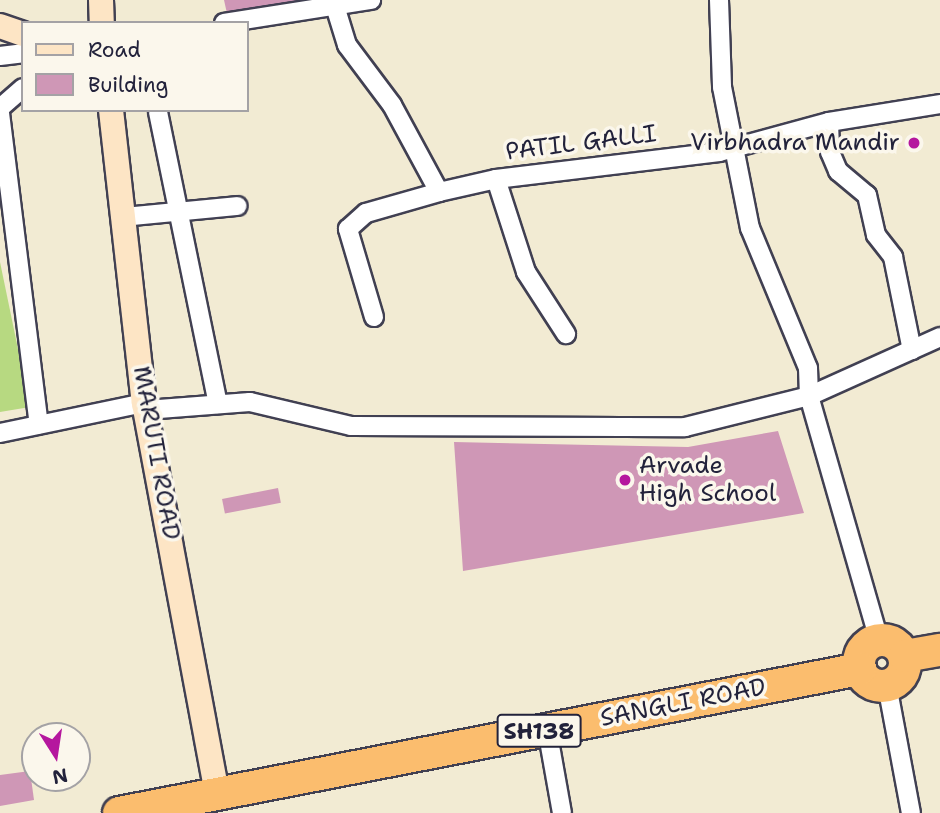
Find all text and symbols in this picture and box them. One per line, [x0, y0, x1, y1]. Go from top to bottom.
legend [21, 21, 248, 112]
text: Road [88, 36, 141, 64]
text: Building [88, 71, 168, 99]
street label: PATIL GALLI [504, 119, 658, 167]
place label: Virbhadra Mandir [690, 129, 900, 157]
marker: Virbhadra Mandir [906, 135, 922, 151]
street label: MARUTI ROAD [127, 364, 185, 542]
place label: Arvade High School [639, 452, 776, 508]
marker: Arvade High School [617, 472, 633, 488]
street label: SANGLI ROAD [598, 673, 768, 733]
road number: SH138 [495, 712, 583, 750]
north arrow [21, 722, 91, 792]
text: N [50, 762, 70, 790]

